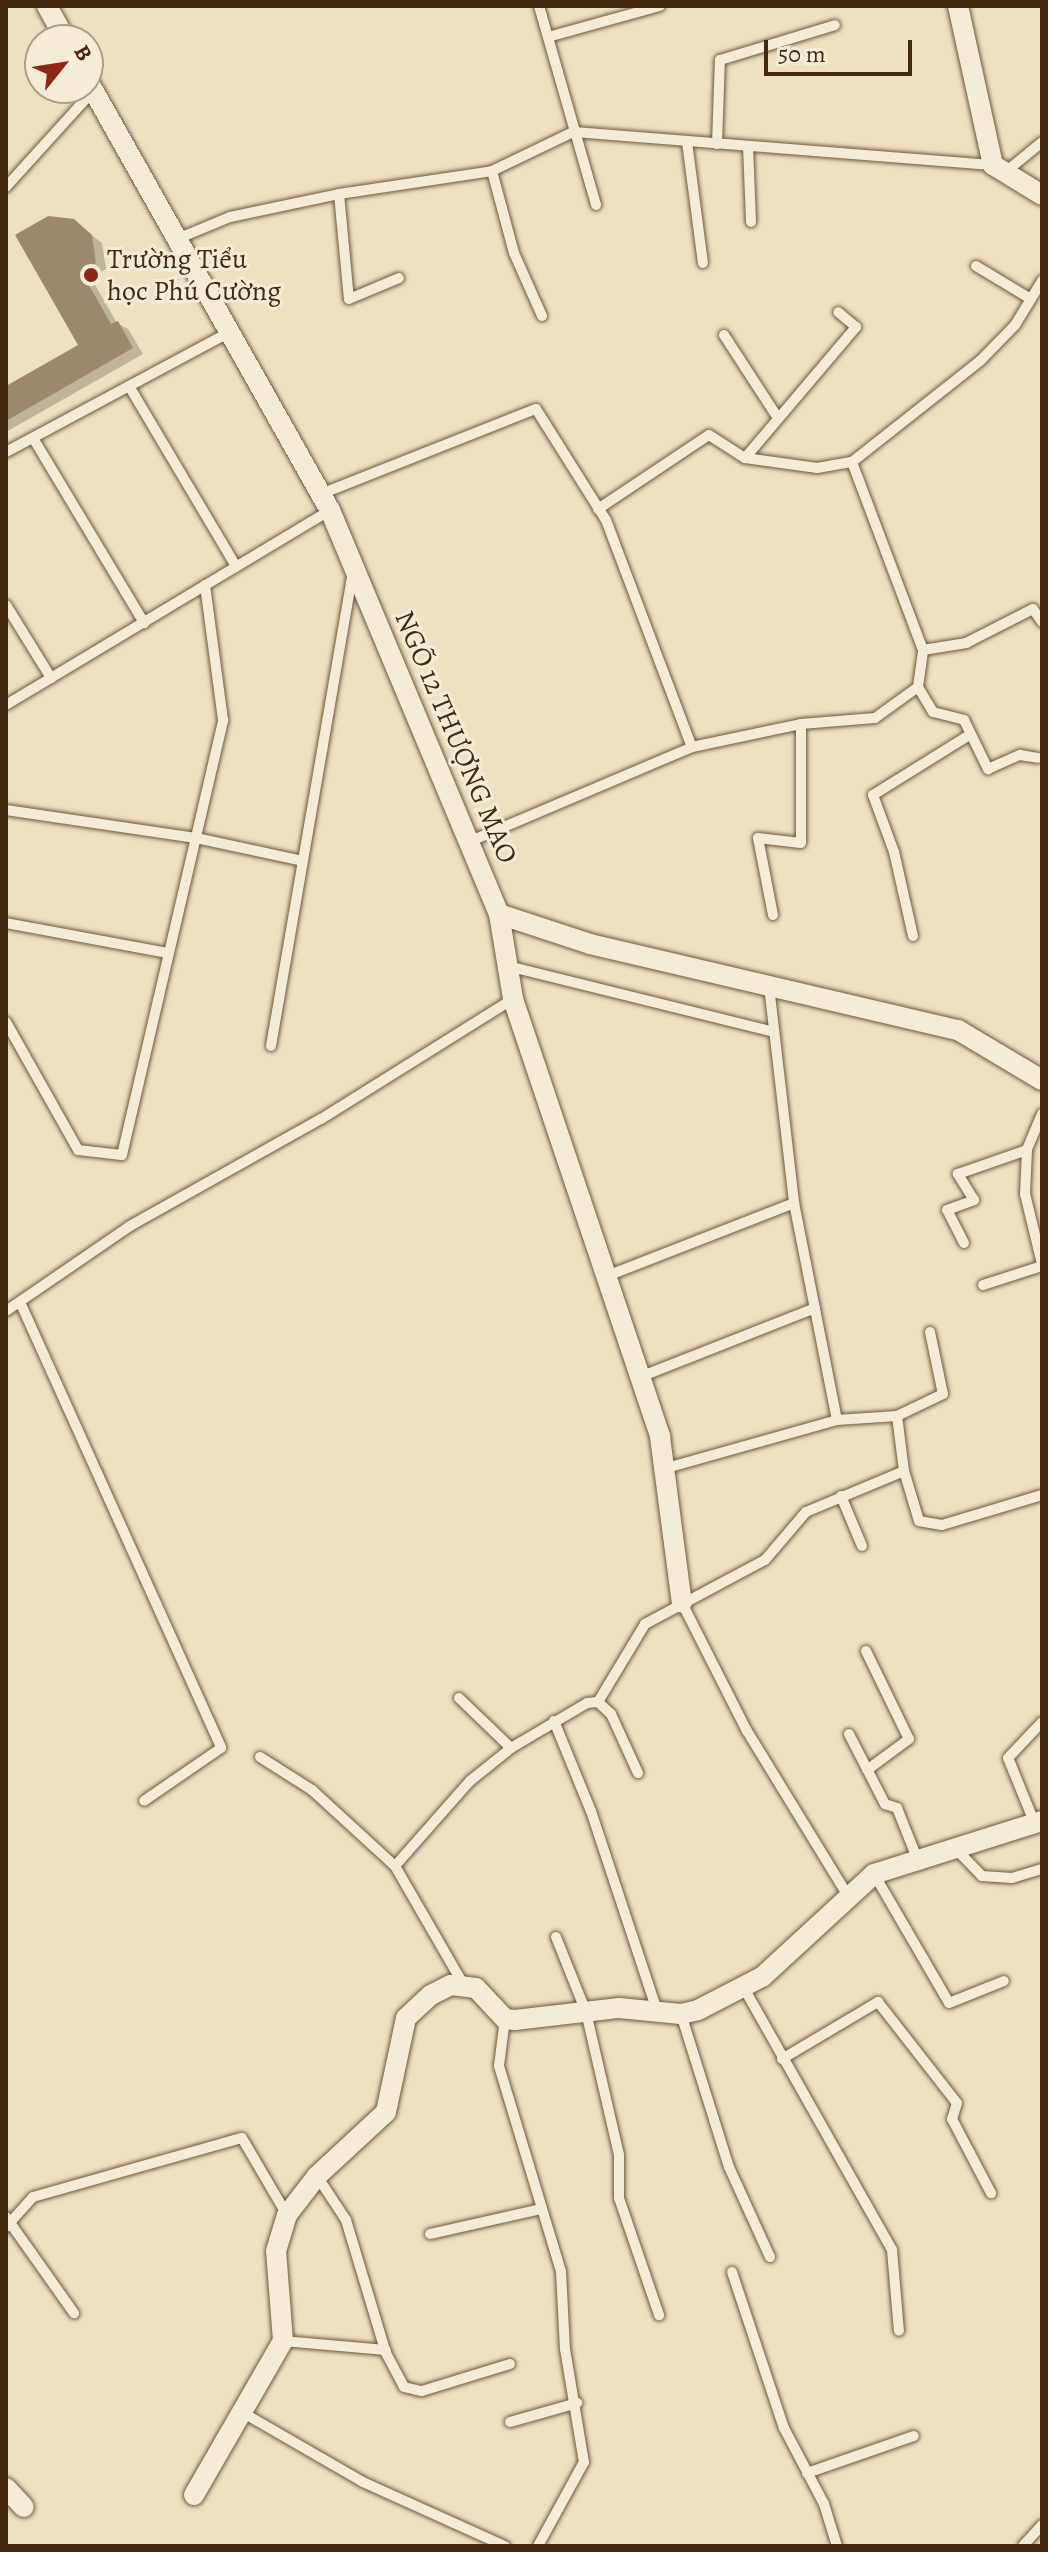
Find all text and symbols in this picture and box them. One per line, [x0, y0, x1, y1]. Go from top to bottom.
north arrow [24, 24, 104, 104]
scale bar [768, 24, 916, 74]
text: 50 m [778, 38, 826, 70]
text: B [67, 40, 99, 66]
place label: Trường Tiểu học Phú Cường [107, 242, 281, 308]
marker: Trường Tiểu học Phú Cường [82, 266, 100, 284]
street label: NGÕ 12 THƯỢNG MAO [388, 606, 524, 868]

